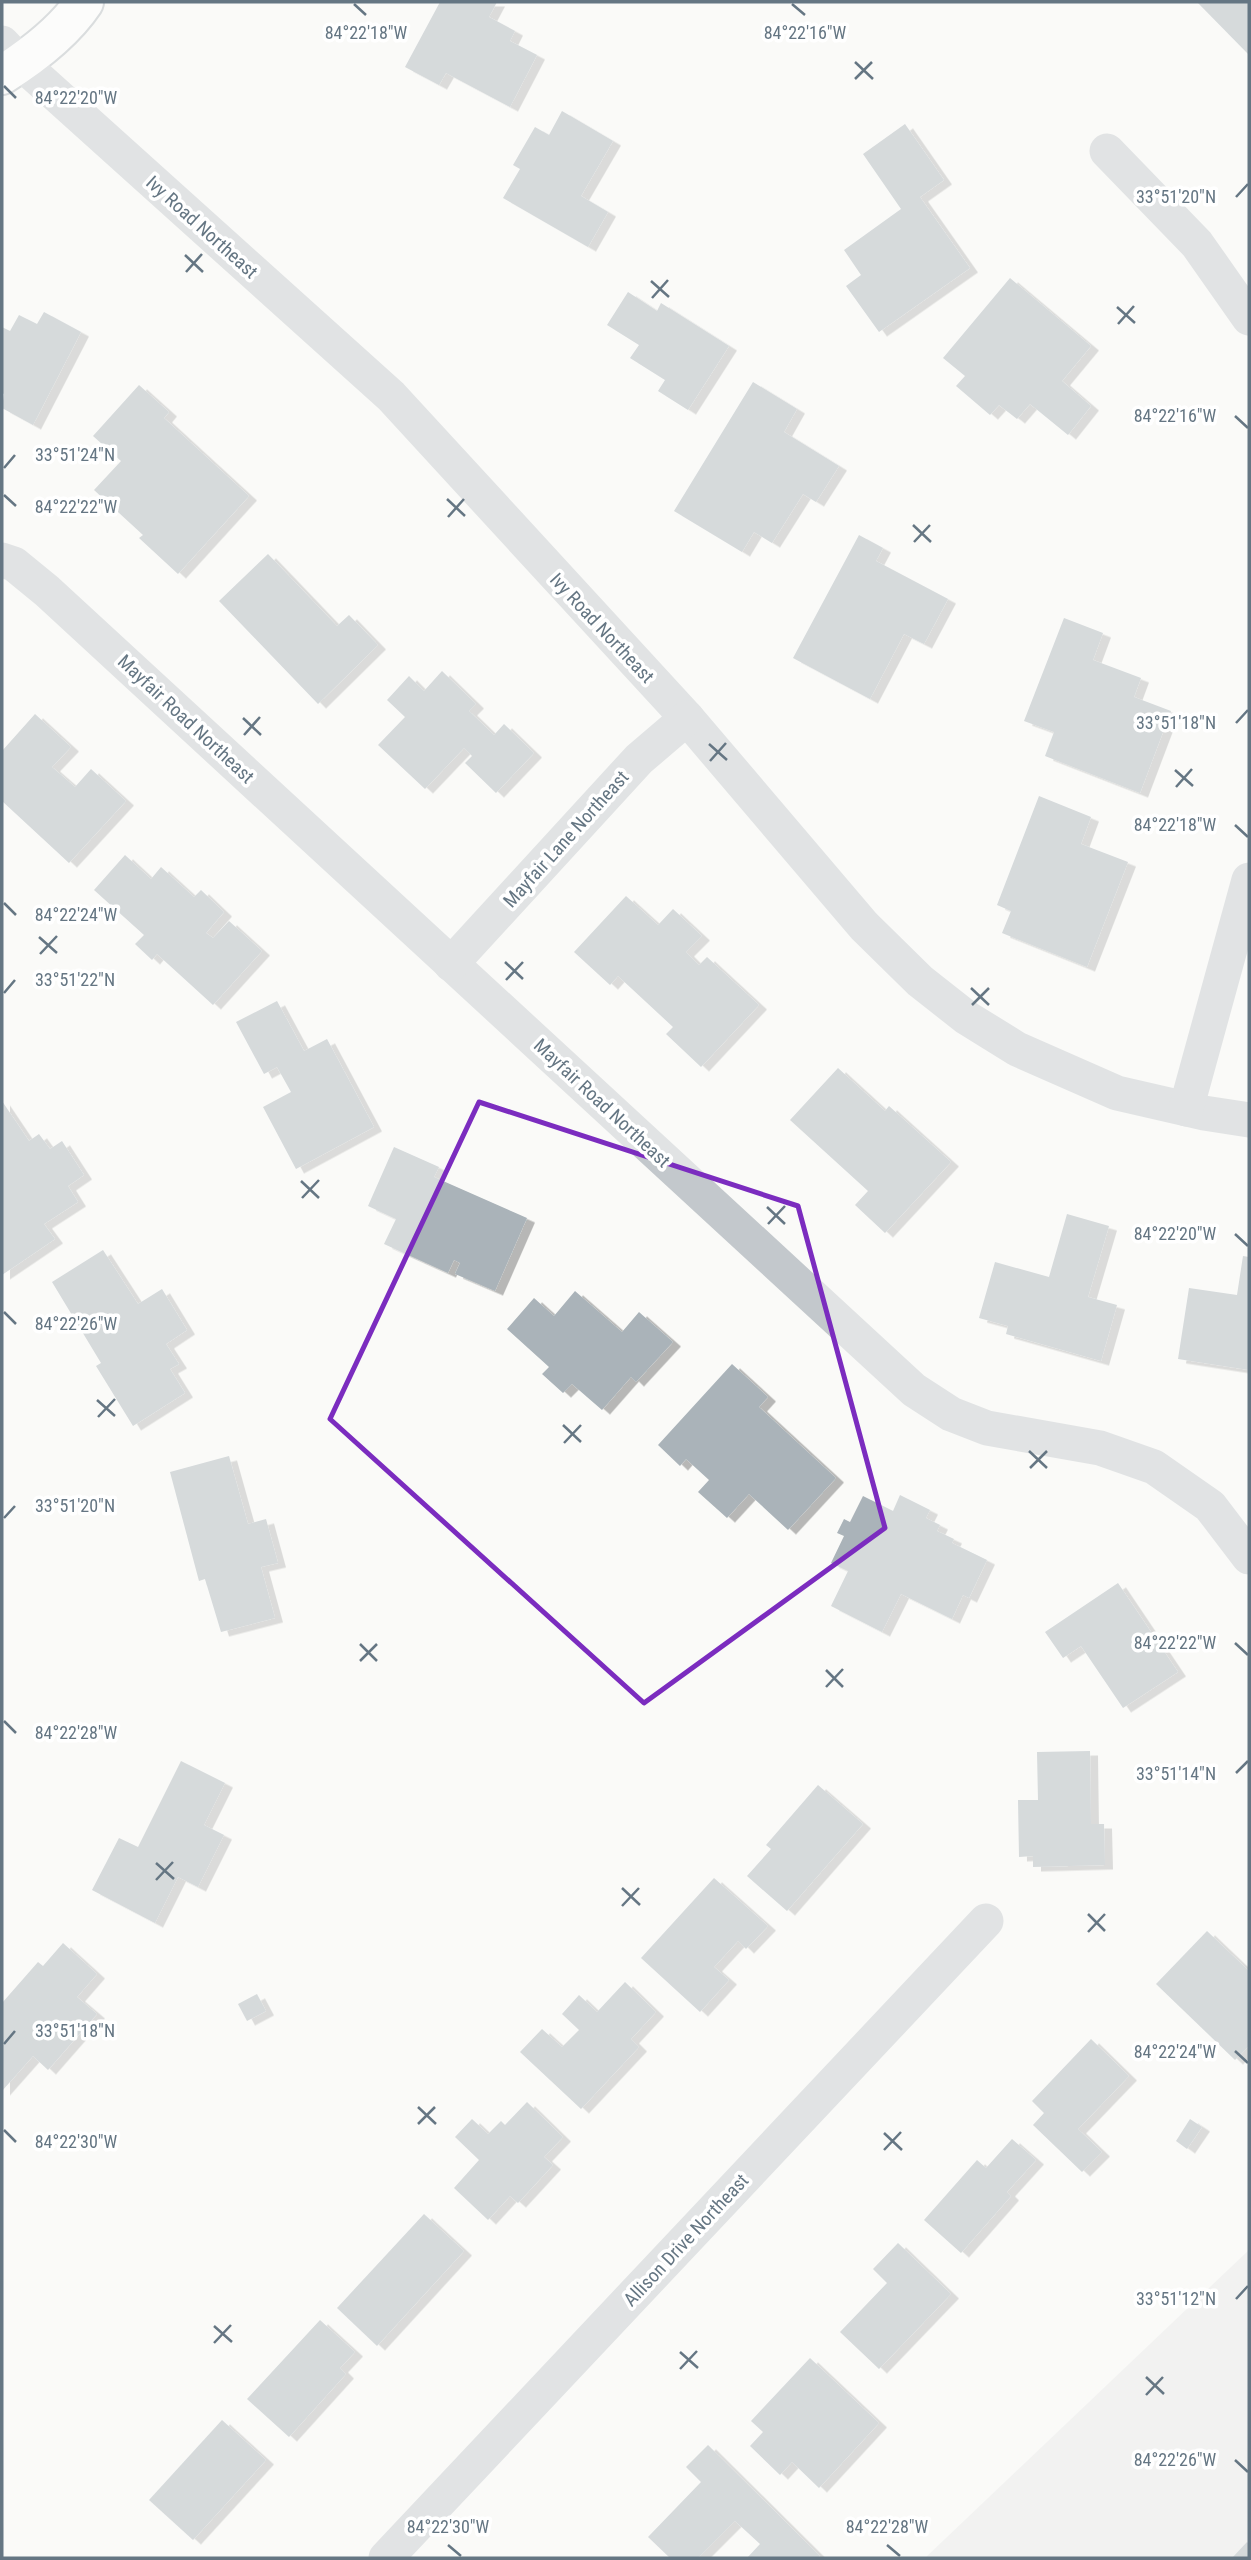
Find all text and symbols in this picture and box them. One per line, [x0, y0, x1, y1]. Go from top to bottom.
text: 84°22'18"W [325, 22, 408, 43]
text: 84°22'16"W [764, 22, 847, 43]
text: 84°22'20"W [35, 87, 118, 108]
street label: Ivy Road Northeast [141, 171, 263, 283]
text: 33°51'20"N [1136, 186, 1216, 207]
text: 84°22'16"W [1134, 405, 1217, 426]
text: 33°51'24"N [35, 444, 115, 465]
text: 84°22'22"W [35, 496, 118, 517]
street label: Ivy Road Northeast [545, 568, 659, 688]
street label: Mayfair Road Northeast [113, 650, 259, 788]
text: 33°51'18"N [1136, 712, 1216, 733]
street label: Mayfair Lane Northeast [498, 766, 634, 912]
text: 84°22'18"W [1134, 814, 1217, 835]
text: 84°22'24"W [35, 904, 118, 925]
text: 33°51'22"N [35, 969, 115, 990]
street label: Mayfair Road Northeast [529, 1034, 675, 1172]
text: 84°22'20"W [1134, 1223, 1217, 1244]
text: 84°22'26"W [35, 1313, 118, 1334]
text: 33°51'20"N [35, 1495, 115, 1516]
text: 84°22'22"W [1134, 1632, 1217, 1653]
text: 84°22'28"W [35, 1722, 118, 1743]
text: 33°51'14"N [1136, 1763, 1216, 1784]
text: 33°51'18"N [35, 2020, 115, 2041]
text: 84°22'24"W [1134, 2041, 1217, 2062]
text: 84°22'30"W [35, 2131, 118, 2152]
street label: Allison Drive Northeast [619, 2169, 753, 2311]
text: 33°51'12"N [1136, 2288, 1216, 2309]
text: 84°22'26"W [1134, 2449, 1217, 2470]
text: 84°22'30"W [407, 2516, 490, 2537]
text: 84°22'28"W [846, 2516, 929, 2537]

